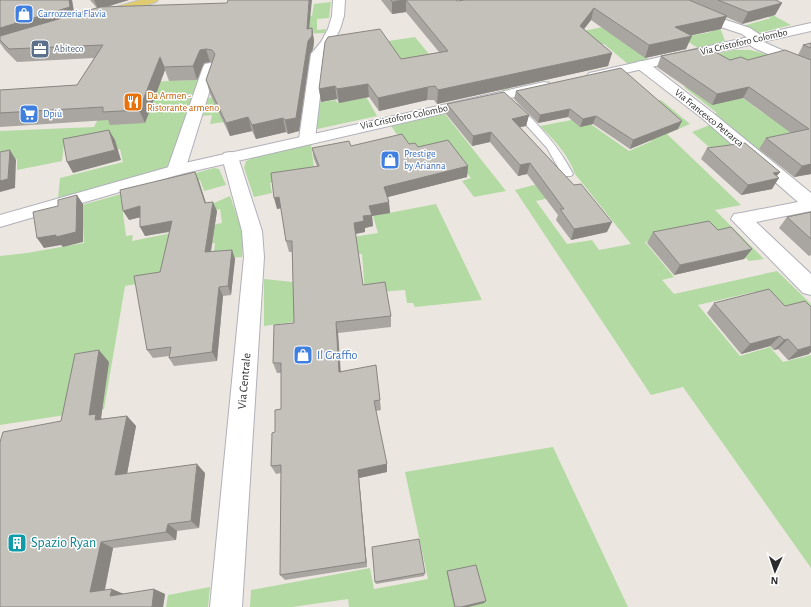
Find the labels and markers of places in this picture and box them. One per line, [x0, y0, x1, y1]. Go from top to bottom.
shop icon: Carrozzeria Flavia [13, 3, 35, 25]
place label: Carrozzeria Flavia [38, 9, 107, 19]
office icon: Abiteco [29, 38, 51, 60]
place label: Abiteco [54, 44, 84, 54]
restaurant icon: Da Armen - Ristorante armeno [122, 91, 144, 113]
place label: Da Armen - Ristorante armeno [147, 91, 219, 113]
supermarket icon: Dpiù [18, 103, 40, 125]
place label: Dpiù [43, 109, 62, 119]
shop icon: Prestige by Arianna [379, 149, 401, 171]
place label: Prestige by Arianna [404, 149, 446, 171]
shop icon: Il Graffio [292, 344, 314, 366]
place label: Il Graffio [317, 349, 358, 361]
building icon: Spazio Ryan [6, 532, 28, 554]
place label: Spazio Ryan [31, 536, 96, 550]

